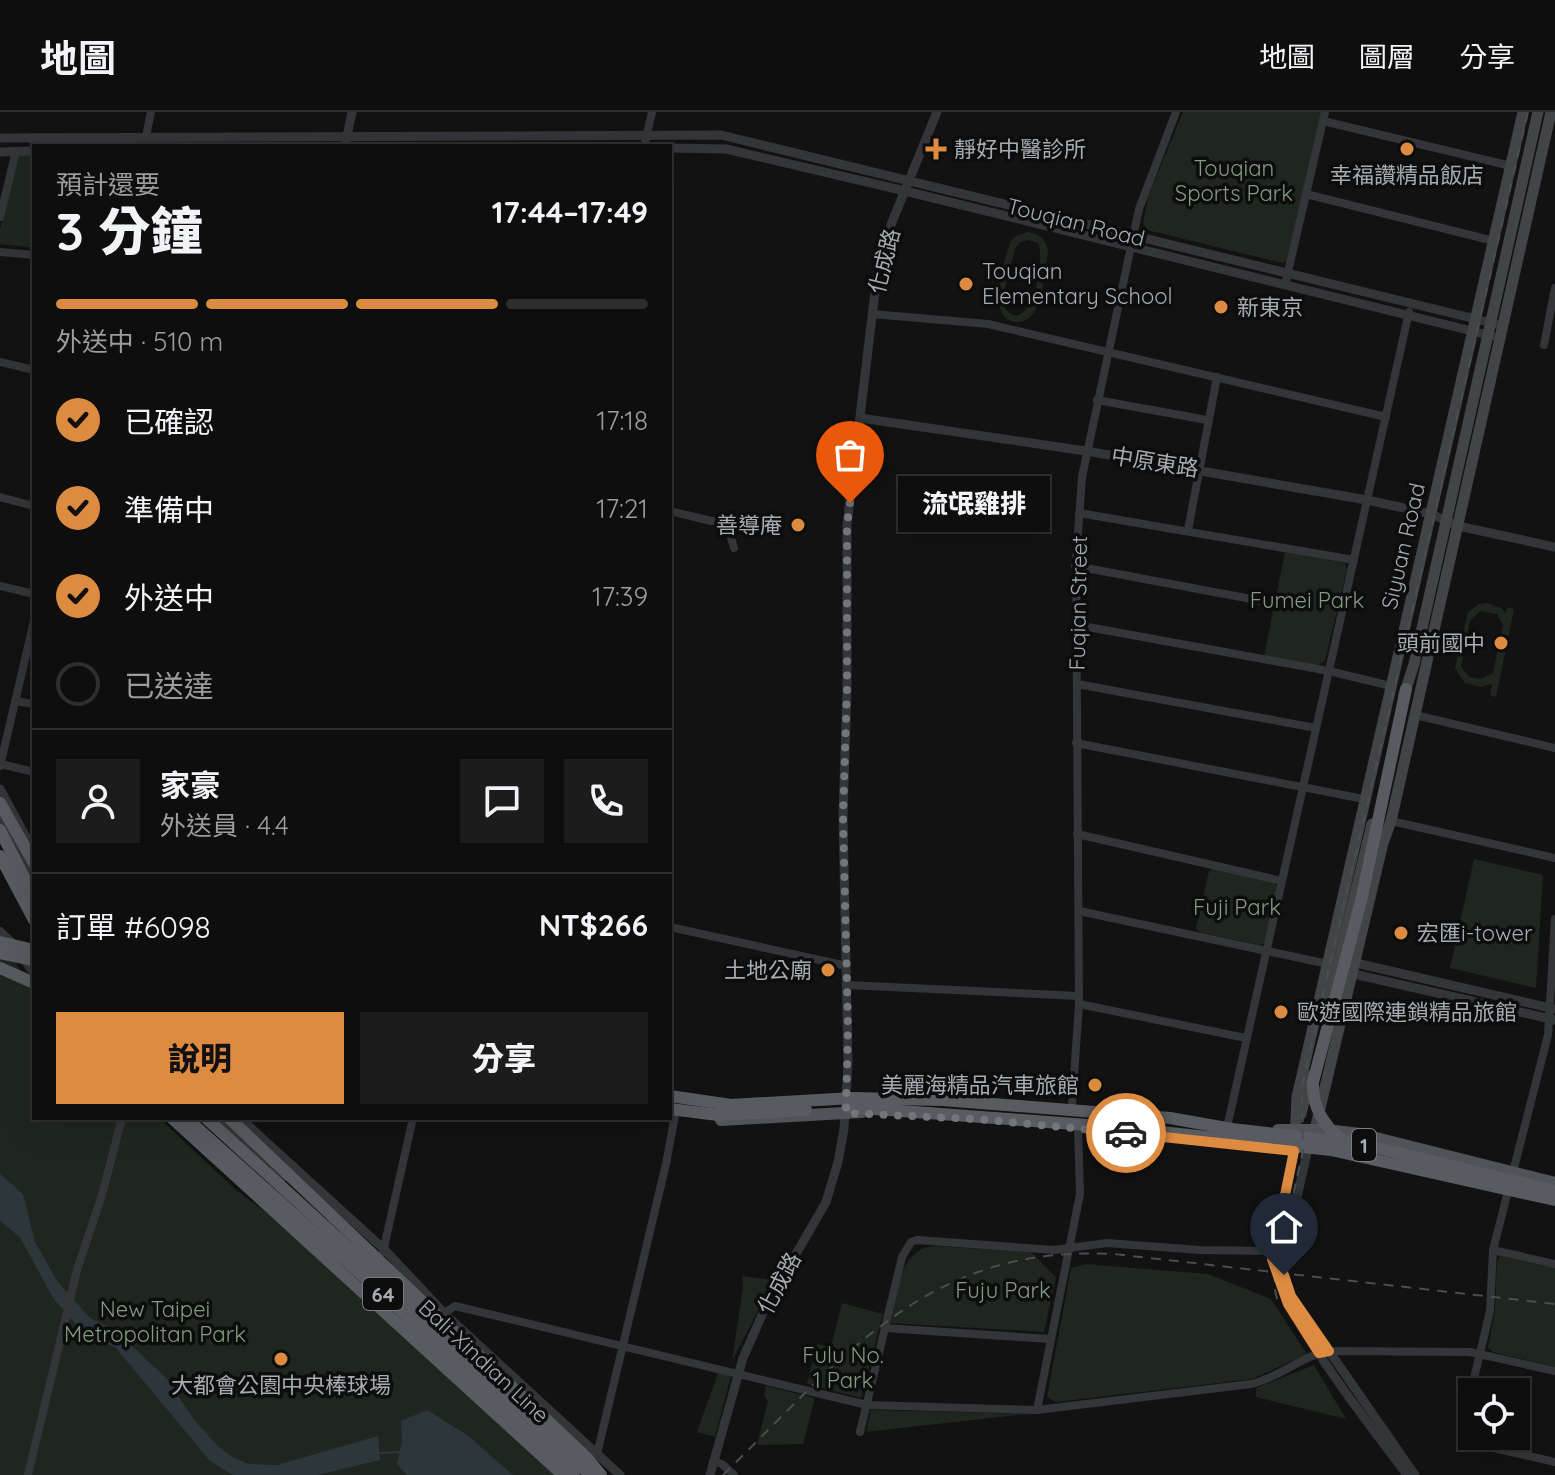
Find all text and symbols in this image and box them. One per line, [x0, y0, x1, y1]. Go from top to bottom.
text: 地圖 [40, 34, 116, 82]
text: 地圖 [1259, 39, 1315, 74]
text: 圖層 [1359, 39, 1415, 74]
text: 分享 [1459, 39, 1515, 74]
place label: 靜好中醫診所 [954, 135, 1086, 163]
marker: 靜好中醫診所 [925, 138, 947, 160]
marker: 幸福讚精品飯店 [1398, 140, 1416, 158]
park label: Touqian Sports Park [1175, 154, 1293, 207]
place label: 幸福讚精品飯店 [1330, 161, 1484, 189]
text: 預計還要 [56, 168, 160, 201]
street label: Touqian Road [1004, 191, 1148, 253]
text: 17:44–17:49 [492, 193, 648, 231]
text: 3 分鐘 [56, 198, 202, 263]
street label: 化成路 [862, 226, 906, 296]
place label: Touqian Elementary School [982, 257, 1173, 310]
marker: Touqian Elementary School [957, 275, 975, 293]
place label: 新東京 [1237, 293, 1303, 321]
marker: 新東京 [1212, 298, 1230, 316]
text: 外送中 · 510 m [56, 325, 223, 358]
icon: check [56, 398, 100, 442]
text: 已確認 [124, 403, 214, 441]
text: 17:18 [597, 404, 648, 437]
pin [816, 421, 884, 503]
icon: bag [828, 433, 872, 477]
street label: 中原東路 [1109, 441, 1201, 483]
callout: 流氓雞排 [898, 475, 1050, 531]
street label: Siyuan Road [1375, 480, 1431, 612]
icon: check [56, 486, 100, 530]
text: 流氓雞排 [922, 487, 1026, 520]
text: 準備中 [124, 491, 214, 529]
text: 17:21 [596, 492, 648, 525]
place label: 善導庵 [716, 511, 782, 539]
marker: 善導庵 [789, 516, 807, 534]
street label: Fuqian Street [1063, 535, 1093, 671]
icon: check [56, 574, 100, 618]
text: 外送中 [124, 579, 214, 617]
text: 17:39 [592, 580, 648, 613]
park label: Fumei Park [1250, 586, 1364, 614]
place label: 頭前國中 [1397, 629, 1485, 657]
marker: 頭前國中 [1492, 634, 1510, 652]
text: 已送達 [124, 667, 214, 705]
button: person [56, 759, 140, 843]
button: chat [460, 759, 544, 843]
button: phone [564, 759, 648, 843]
text: 家豪 [160, 766, 220, 804]
text: 外送員 · 4.4 [160, 809, 289, 842]
park label: Fuji Park [1193, 893, 1281, 921]
text: NT$266 [539, 906, 648, 944]
text: 訂單 #6098 [56, 908, 211, 946]
place label: 宏匯i-tower [1417, 919, 1533, 947]
marker: 宏匯i-tower [1392, 924, 1410, 942]
place label: 土地公廟 [724, 956, 812, 984]
marker: 土地公廟 [819, 961, 837, 979]
place label: 歐遊國際連鎖精品旅館 [1297, 998, 1517, 1026]
marker: 歐遊國際連鎖精品旅館 [1272, 1003, 1290, 1021]
button: 說明 [56, 1012, 344, 1104]
button: 分享 [360, 1012, 648, 1104]
place label: 美麗海精品汽車旅館 [881, 1071, 1079, 1099]
marker: 美麗海精品汽車旅館 [1086, 1076, 1104, 1094]
courier [1086, 1093, 1166, 1173]
icon: car [1104, 1111, 1148, 1155]
road number: 1 [1352, 1129, 1376, 1161]
pin [1250, 1193, 1318, 1275]
icon: home [1262, 1205, 1306, 1249]
street label: 化成路 [751, 1247, 807, 1319]
park label: Fuju Park [955, 1276, 1051, 1304]
road number: 64 [363, 1278, 403, 1310]
street label: Bali-Xindian Line [413, 1293, 555, 1429]
park label: New Taipei Metropolitan Park [64, 1295, 246, 1348]
park label: Fulu No. 1 Park [802, 1341, 884, 1394]
marker: 大都會公園中央棒球場 [272, 1350, 290, 1368]
place label: 大都會公園中央棒球場 [171, 1371, 391, 1399]
map controls [1458, 1378, 1530, 1450]
button: locate [1458, 1378, 1530, 1450]

